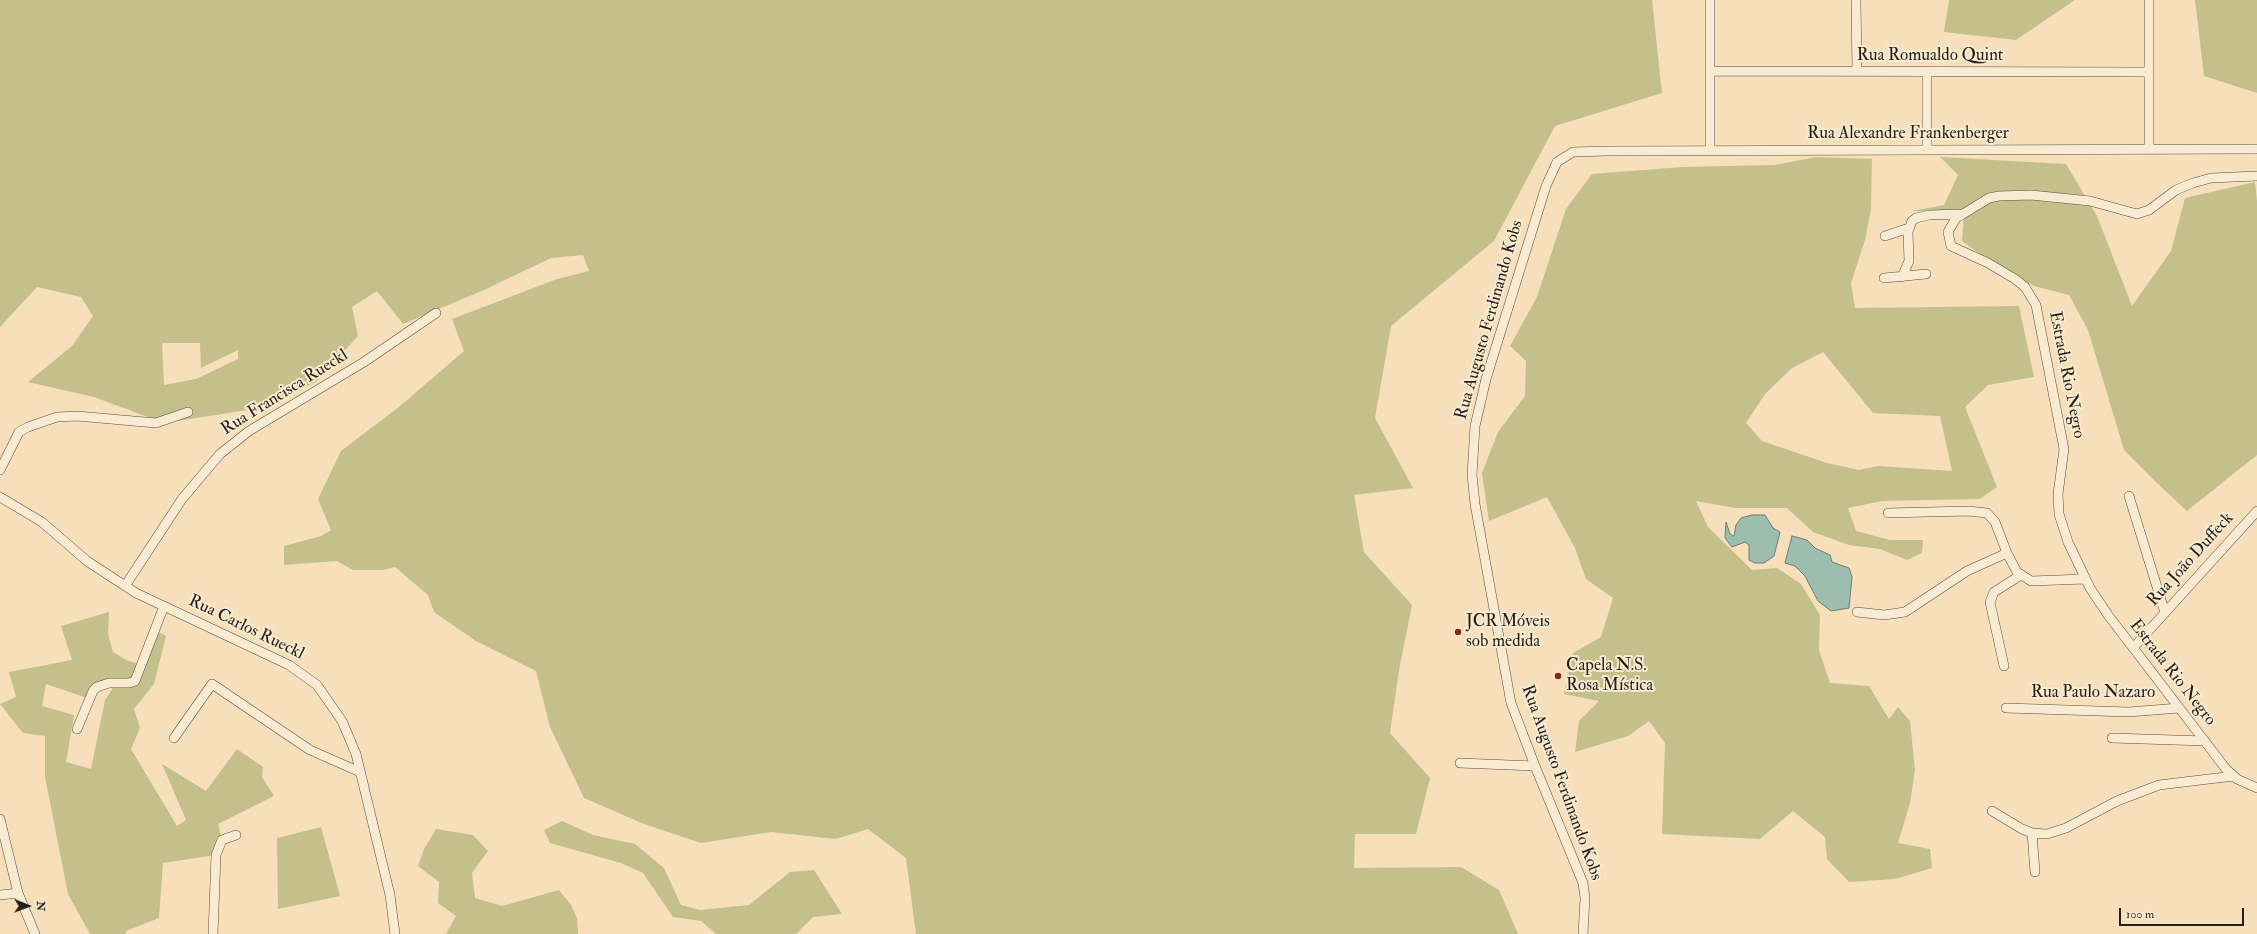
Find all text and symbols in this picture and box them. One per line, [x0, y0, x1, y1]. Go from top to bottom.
street label: Rua Romualdo Quint [1857, 46, 2003, 66]
street label: Rua Alexandre Frankenberger [1807, 124, 2009, 144]
street label: Rua Augusto Ferdinando Kobs [1452, 218, 1528, 422]
street label: Estrada Rio Negro [2044, 310, 2088, 440]
street label: Rua Francisca Rueckl [218, 346, 352, 440]
street label: Rua João Duffeck [2144, 509, 2238, 611]
street label: Rua Carlos Rueckl [185, 591, 307, 665]
place label: JCR Móveis sob medida [1466, 612, 1550, 652]
street label: Estrada Rio Negro [2124, 616, 2220, 730]
marker: JCR Móveis sob medida [1453, 627, 1463, 637]
place label: Capela N.S. Rosa Mística [1566, 656, 1653, 696]
marker: Capela N.S. Rosa Mística [1553, 671, 1563, 681]
street label: Rua Augusto Ferdinando Kobs [1516, 683, 1606, 883]
street label: Rua Paulo Nazaro [2031, 683, 2155, 703]
north arrow [8, 886, 48, 926]
scale bar [2121, 900, 2246, 926]
text: N [34, 901, 47, 911]
text: 100 m [2126, 907, 2154, 922]

